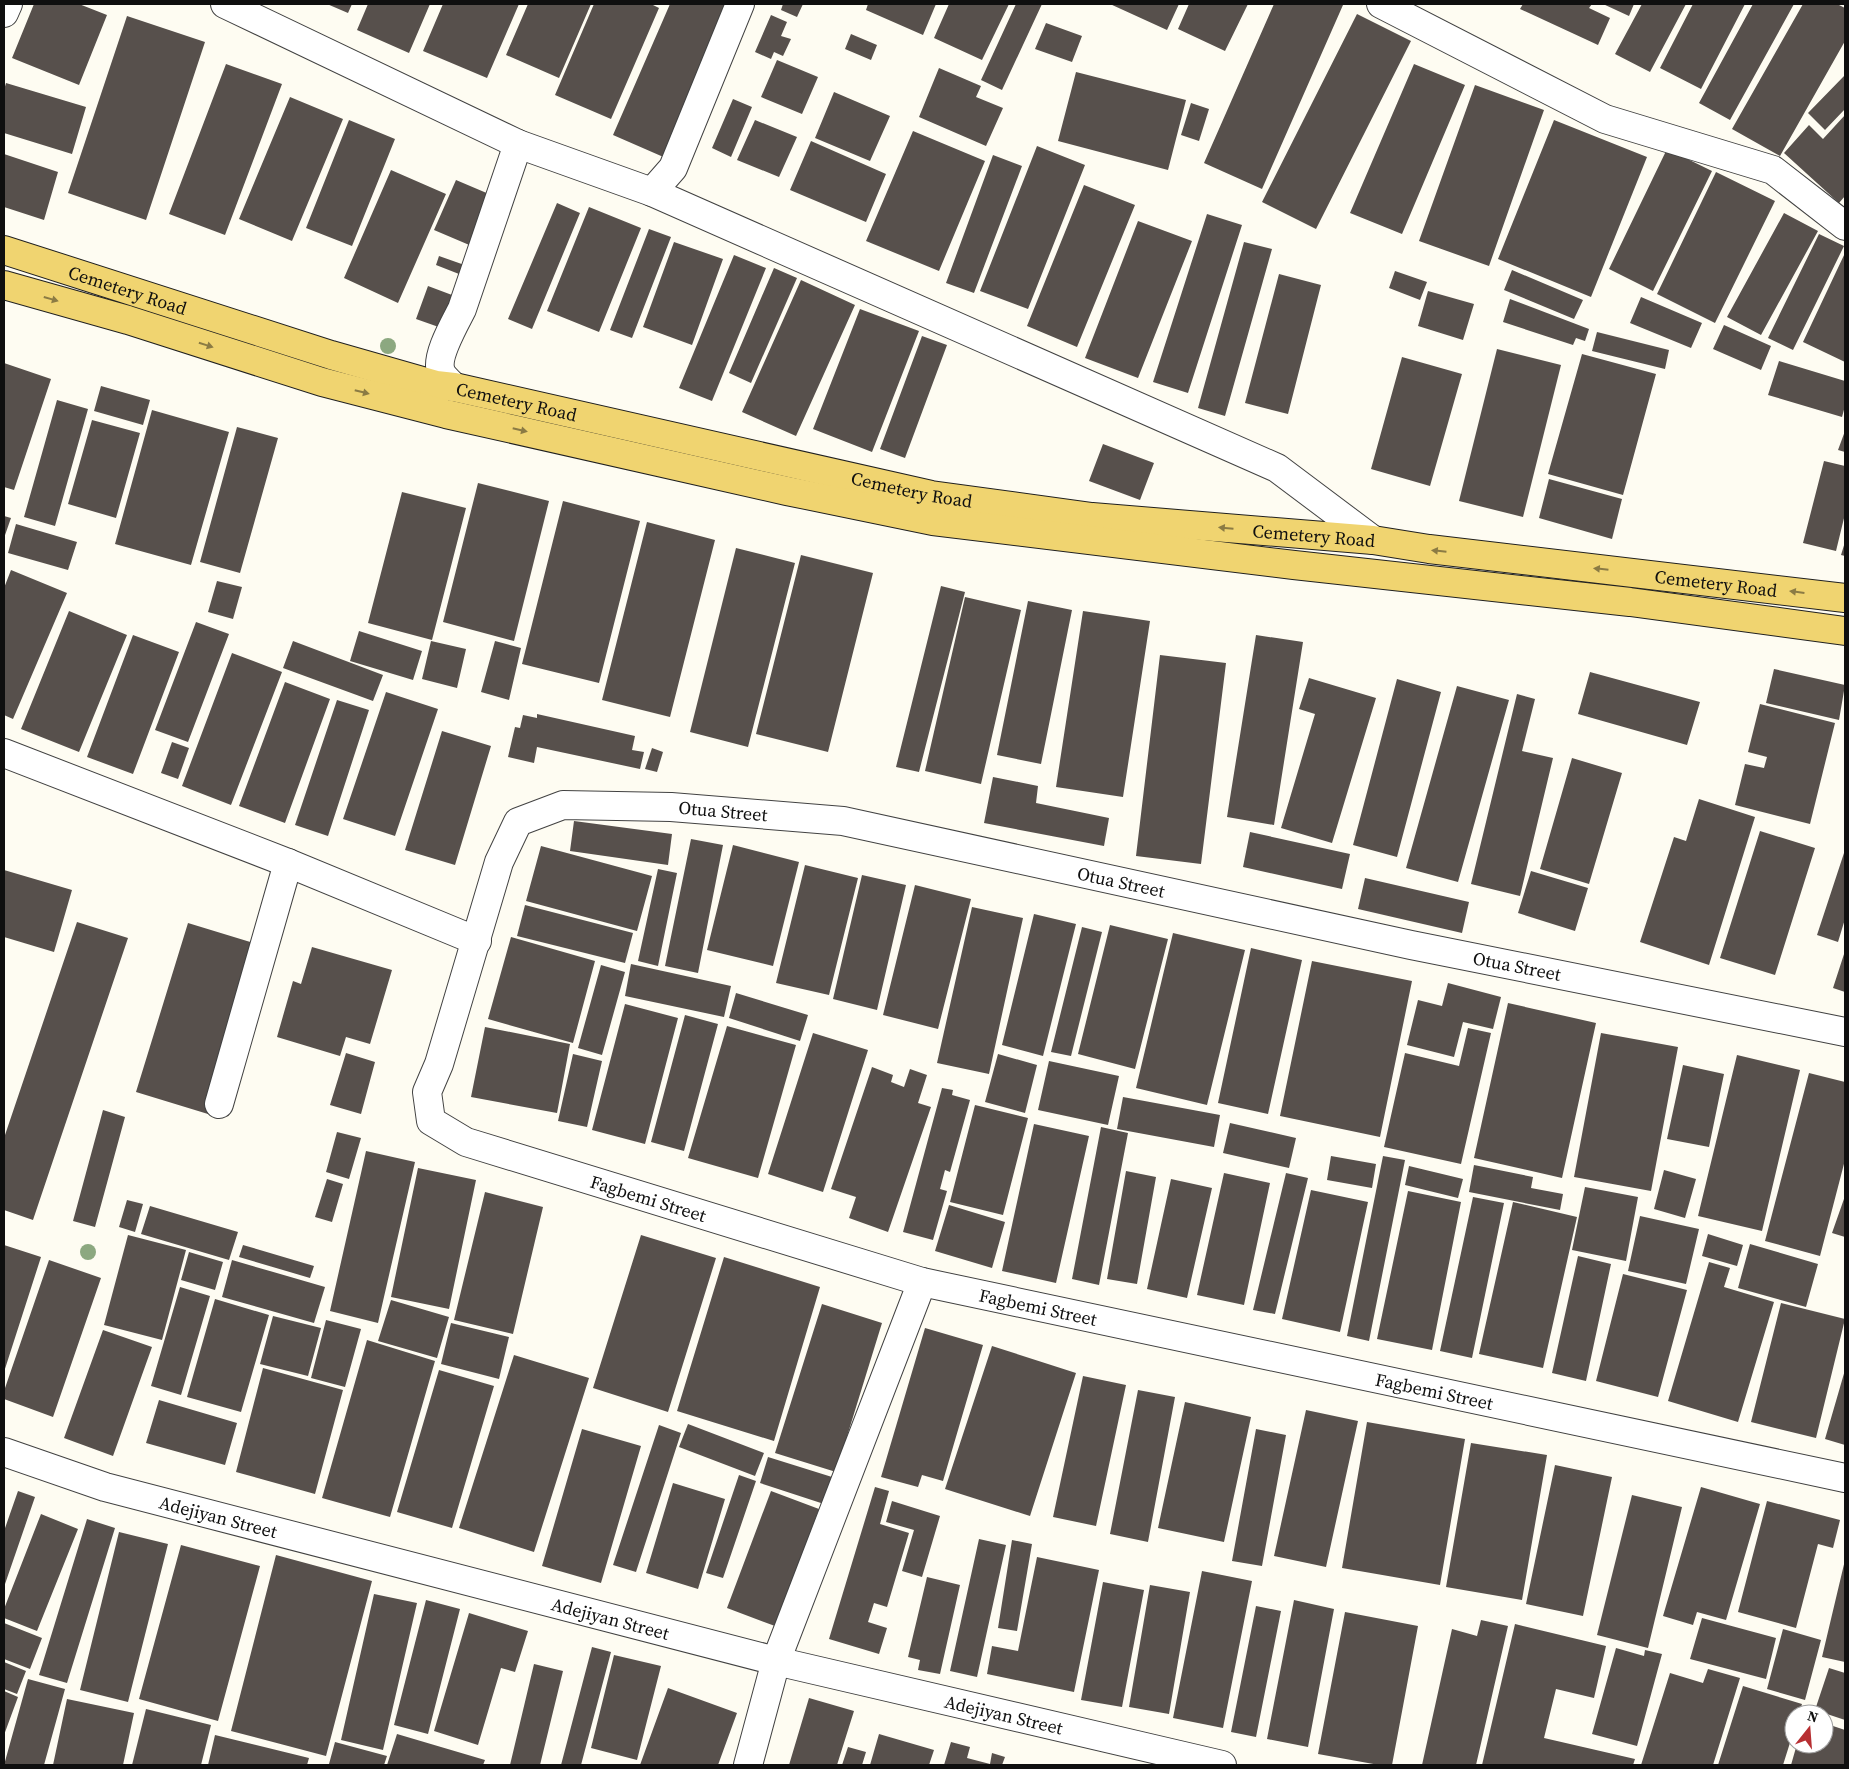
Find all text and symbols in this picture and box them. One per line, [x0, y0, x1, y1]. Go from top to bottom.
street label: Cemetery Road [65, 259, 190, 320]
one-way arrow [43, 295, 58, 303]
one-way arrow [199, 342, 214, 350]
street label: Cemetery Road [454, 375, 579, 427]
one-way arrow [354, 389, 369, 397]
one-way arrow [512, 426, 527, 434]
street label: Cemetery Road [849, 465, 974, 513]
street label: Cemetery Road [1252, 518, 1376, 553]
one-way arrow [1217, 524, 1233, 532]
one-way arrow [1431, 547, 1447, 555]
street label: Cemetery Road [1653, 563, 1779, 602]
one-way arrow [1593, 565, 1609, 573]
one-way arrow [1789, 588, 1805, 596]
street label: Otua Street [678, 795, 769, 827]
street label: Otua Street [1075, 861, 1167, 904]
street label: Otua Street [1471, 945, 1563, 987]
street label: Fagbemi Street [587, 1168, 709, 1228]
street label: Fagbemi Street [977, 1282, 1099, 1331]
street label: Fagbemi Street [1373, 1366, 1496, 1415]
street label: Adejiyan Street [157, 1489, 280, 1544]
street label: Adejiyan Street [549, 1591, 672, 1645]
street label: Adejiyan Street [942, 1688, 1066, 1740]
north arrow [1784, 1704, 1834, 1754]
text: N [1805, 1706, 1821, 1728]

